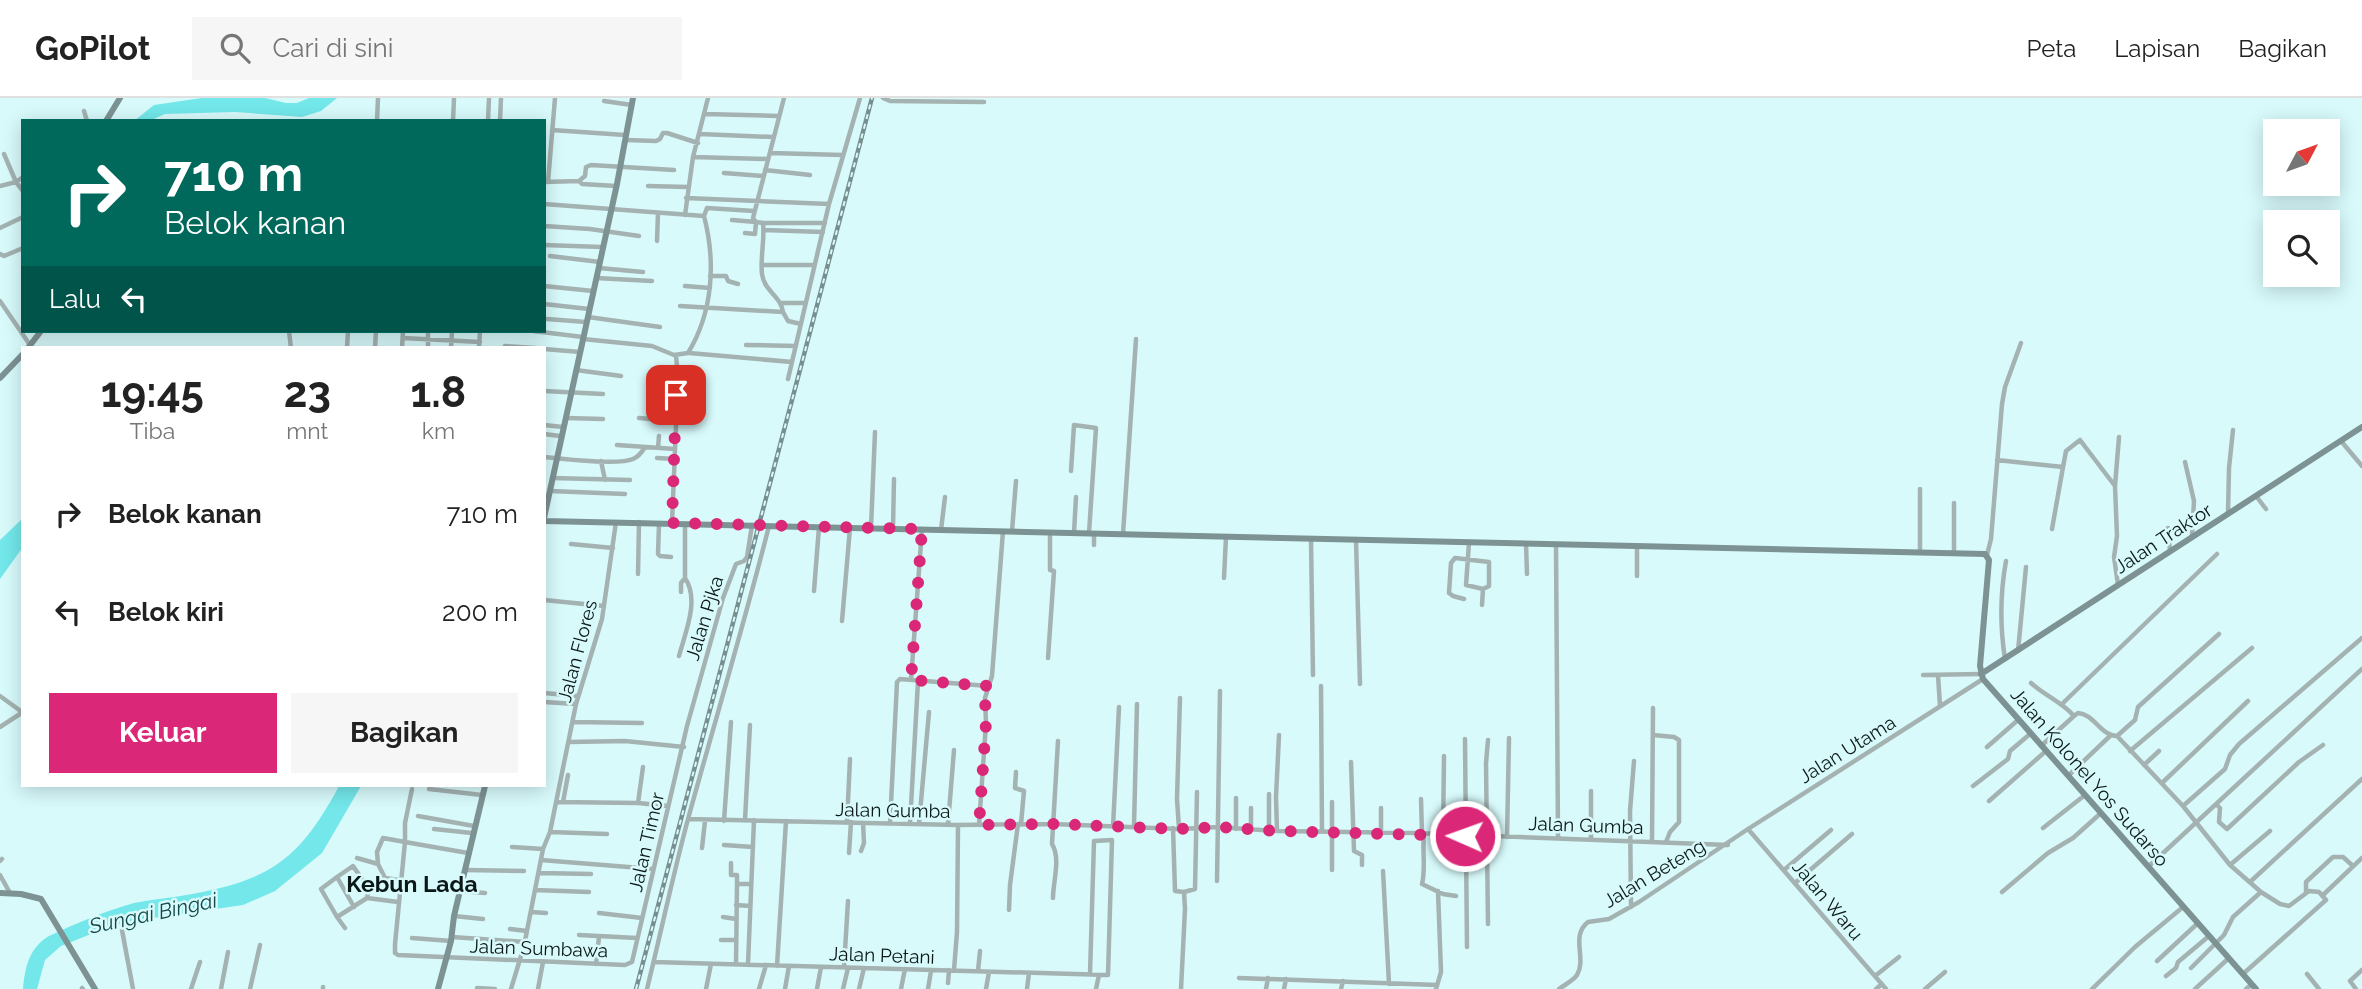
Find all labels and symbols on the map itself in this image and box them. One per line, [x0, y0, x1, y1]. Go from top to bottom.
north arrow [2263, 119, 2340, 196]
pin [646, 365, 706, 425]
street label: Jalan Traktor [2110, 498, 2216, 578]
street label: Jalan Pjka [681, 573, 727, 663]
street label: Jalan Flores [553, 597, 601, 705]
street label: Jalan Kolonel Yos Sudarso [2006, 683, 2174, 871]
street label: Jalan Utama [1795, 711, 1899, 787]
street label: Jalan Timor [624, 790, 668, 894]
street label: Jalan Gumba [835, 798, 951, 822]
position arrow [1428, 799, 1502, 873]
street label: Jalan Gumba [1528, 812, 1644, 838]
street label: Jalan Beteng [1599, 834, 1709, 912]
street label: Jalan Waru [1788, 856, 1868, 944]
district label: Kebun Lada [346, 870, 478, 897]
water label: Sungai Bingai [86, 887, 220, 939]
street label: Jalan Sumbawa [469, 935, 609, 961]
street label: Jalan Petani [829, 942, 935, 968]

